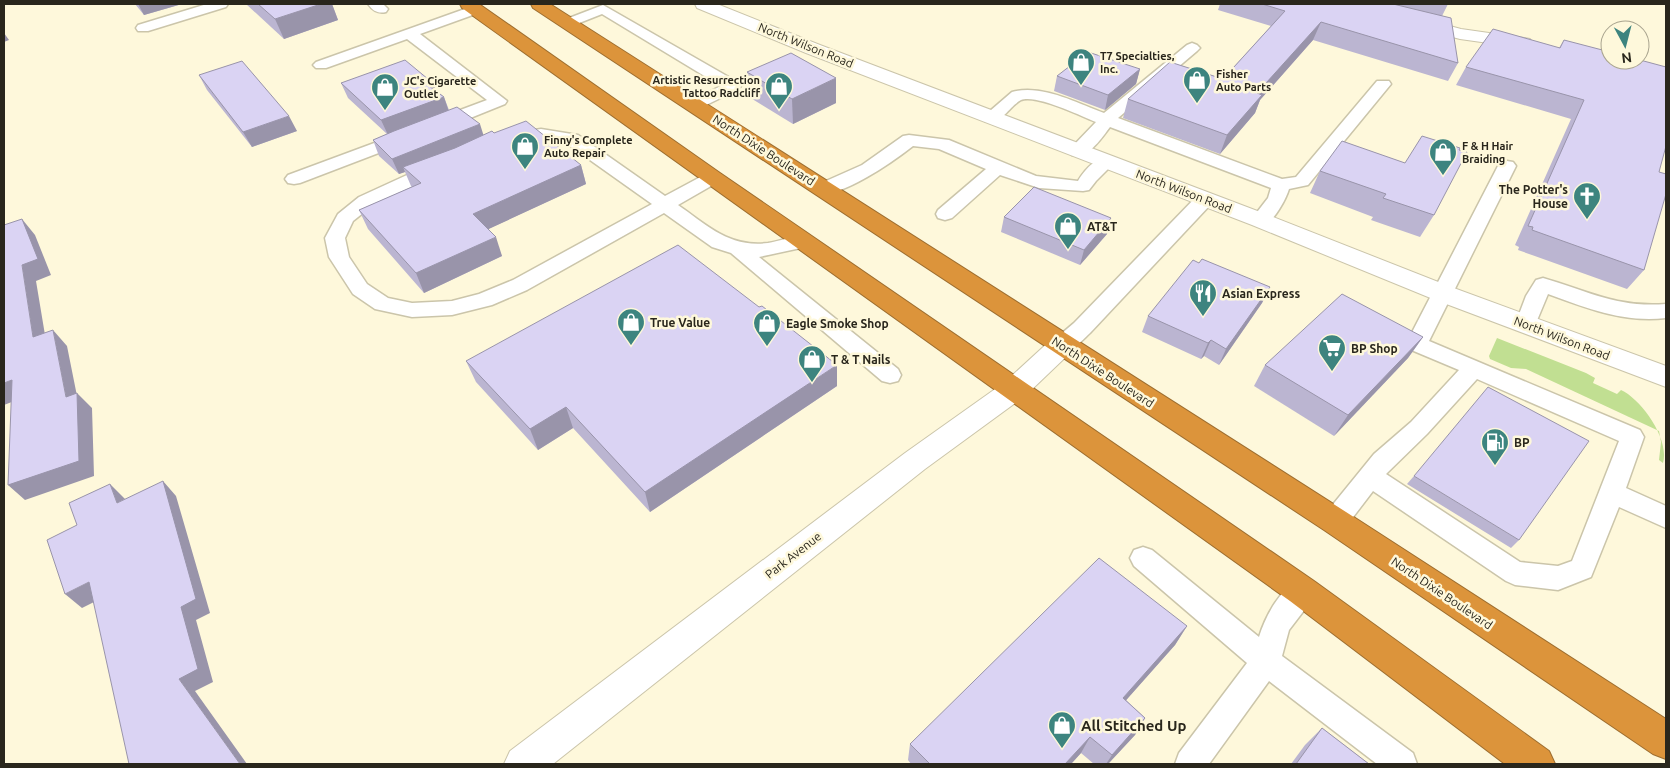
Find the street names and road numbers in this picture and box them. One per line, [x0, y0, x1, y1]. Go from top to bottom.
street label: North Wilson Road [757, 20, 855, 70]
street label: North Dixie Boulevard [711, 112, 817, 188]
street label: North Wilson Road [1134, 167, 1234, 215]
street label: North Wilson Road [1512, 314, 1612, 362]
street label: North Dixie Boulevard [1050, 334, 1156, 410]
street label: Park Avenue [763, 529, 823, 581]
street label: North Dixie Boulevard [1389, 554, 1495, 632]

